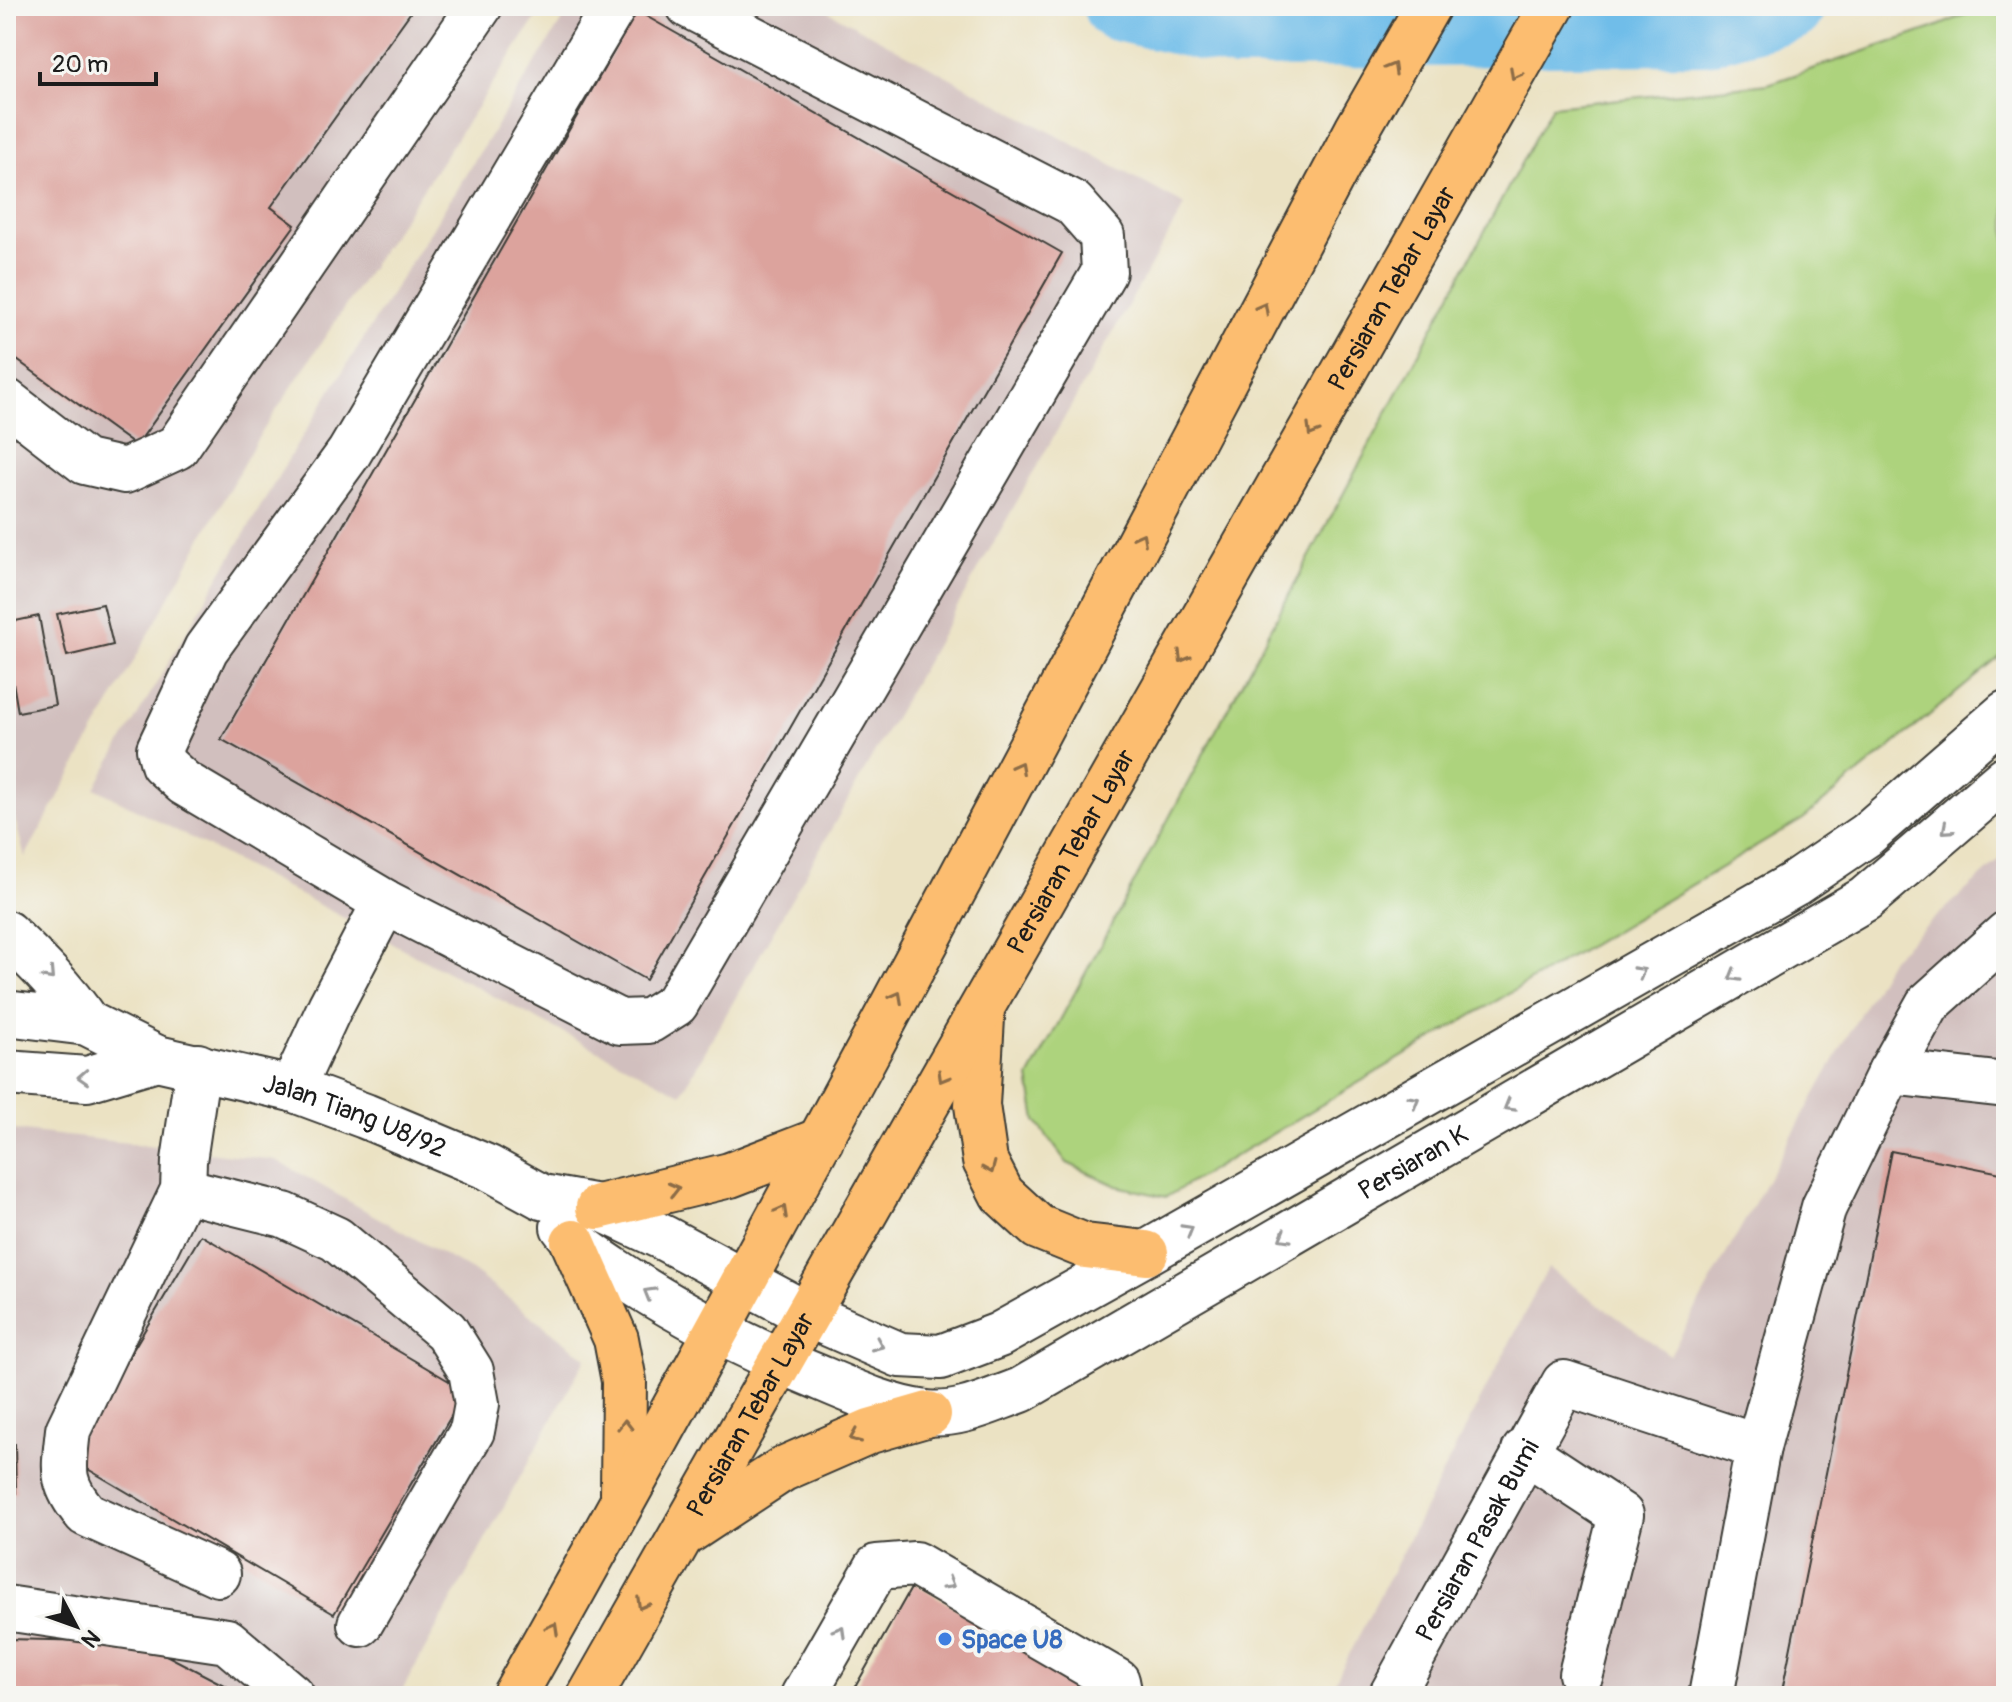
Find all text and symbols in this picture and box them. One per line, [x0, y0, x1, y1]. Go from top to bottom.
scale bar [40, 36, 156, 86]
text: 20 m [52, 50, 108, 79]
one-way arrow [1382, 62, 1398, 77]
one-way arrow [1509, 66, 1524, 81]
street label: Persiaran Tebar Layar [1321, 180, 1464, 397]
one-way arrow [1253, 302, 1268, 316]
one-way arrow [1306, 422, 1322, 437]
one-way arrow [1131, 531, 1146, 546]
one-way arrow [1177, 648, 1193, 663]
street label: Persiaran Tebar Layar [1001, 743, 1143, 960]
one-way arrow [1009, 761, 1024, 776]
one-way arrow [1941, 819, 1956, 834]
one-way arrow [40, 966, 54, 981]
one-way arrow [1631, 966, 1646, 982]
one-way arrow [1728, 966, 1742, 982]
one-way arrow [887, 991, 902, 1005]
street label: Jalan Tiang U8/92 [260, 1068, 451, 1165]
one-way arrow [937, 1068, 953, 1083]
one-way arrow [76, 1069, 89, 1086]
one-way arrow [1405, 1095, 1420, 1111]
one-way arrow [1503, 1096, 1518, 1112]
street label: Persiaran K [1353, 1118, 1474, 1207]
one-way arrow [980, 1159, 996, 1174]
one-way arrow [666, 1181, 680, 1198]
one-way arrow [772, 1205, 788, 1220]
one-way arrow [1180, 1224, 1194, 1239]
one-way arrow [1278, 1227, 1293, 1243]
one-way arrow [643, 1287, 658, 1303]
street label: Persiaran Tebar Layar [680, 1306, 822, 1523]
one-way arrow [870, 1336, 884, 1352]
one-way arrow [616, 1418, 634, 1431]
one-way arrow [849, 1428, 863, 1444]
street label: Persiaran Pasak Bumi [1409, 1434, 1547, 1647]
one-way arrow [940, 1574, 955, 1590]
north arrow [36, 1586, 116, 1666]
one-way arrow [636, 1595, 652, 1610]
one-way arrow [543, 1622, 558, 1636]
text: N [75, 1624, 106, 1653]
place label: Space U8 [961, 1624, 1063, 1656]
one-way arrow [830, 1625, 846, 1640]
marker: Space U8 [936, 1630, 954, 1648]

